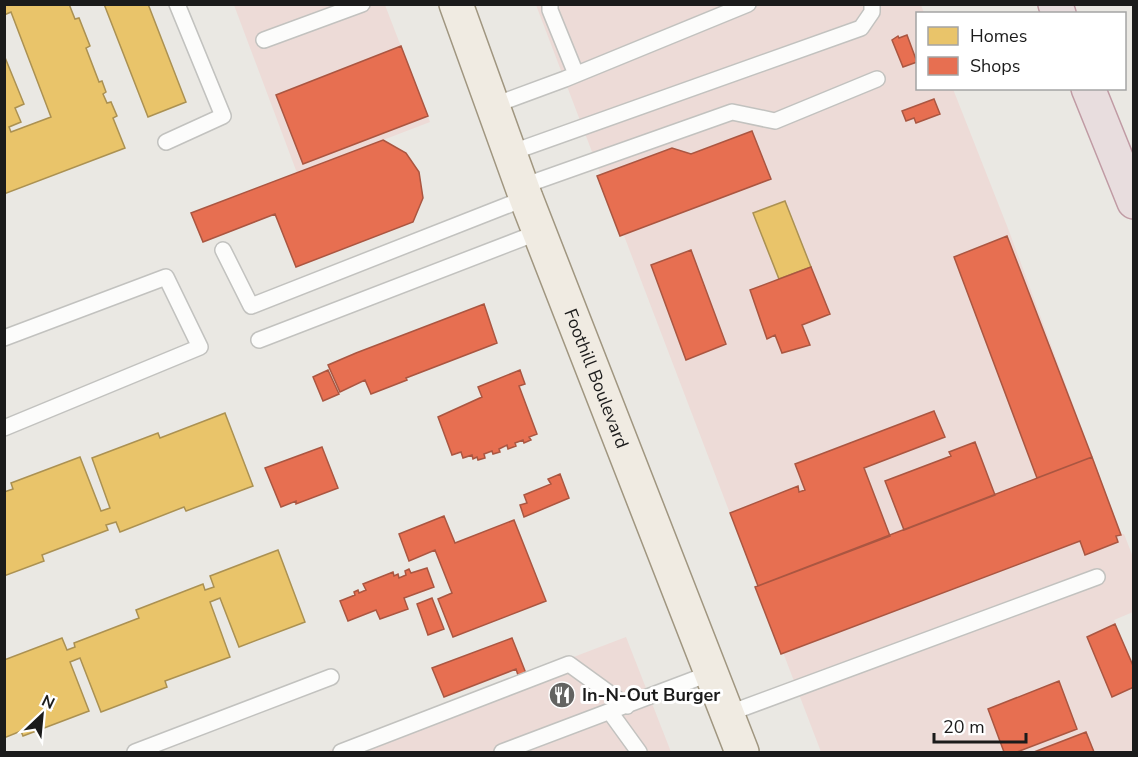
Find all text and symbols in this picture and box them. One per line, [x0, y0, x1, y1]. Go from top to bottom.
legend [916, 12, 1126, 90]
text: Homes [970, 24, 1027, 48]
text: Shops [970, 54, 1020, 78]
street label: Foothill Boulevard [558, 305, 634, 452]
restaurant icon: In-N-Out Burger [547, 680, 577, 710]
place label: In-N-Out Burger [582, 683, 720, 707]
north arrow [12, 685, 72, 745]
text: N [38, 690, 58, 715]
scale bar [934, 706, 1026, 744]
text: 20 m [943, 715, 985, 739]

